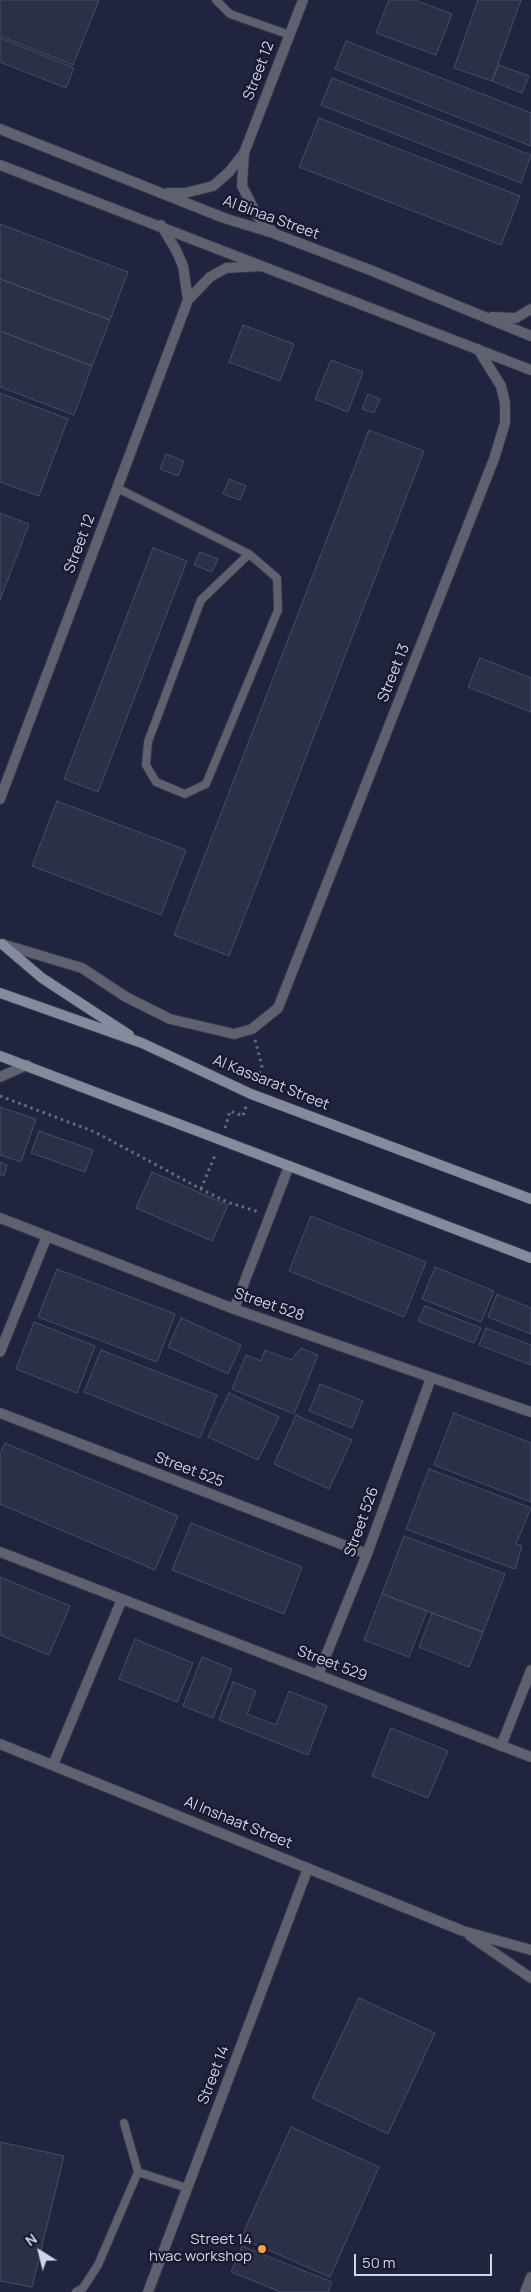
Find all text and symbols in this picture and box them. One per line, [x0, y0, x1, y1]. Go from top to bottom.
street label: Street 12 [240, 39, 278, 103]
street label: Al Binaa Street [220, 192, 322, 244]
street label: Street 12 [61, 512, 99, 576]
street label: Street 13 [374, 641, 414, 705]
street label: Al Kassarat Street [210, 1051, 332, 1115]
street label: Street 528 [232, 1285, 306, 1325]
street label: Street 525 [152, 1449, 226, 1491]
street label: Street 526 [341, 1485, 383, 1559]
street label: Street 529 [295, 1642, 369, 1686]
street label: Al Inshaat Street [181, 1793, 295, 1853]
street label: Street 14 [195, 2043, 233, 2107]
north arrow [15, 2227, 65, 2277]
text: N [21, 2229, 41, 2250]
place label: Street 14 hvac workshop [149, 2231, 252, 2266]
marker: Street 14 hvac workshop [256, 2243, 268, 2255]
scale bar [356, 2244, 494, 2276]
text: 50 m [362, 2252, 396, 2273]

